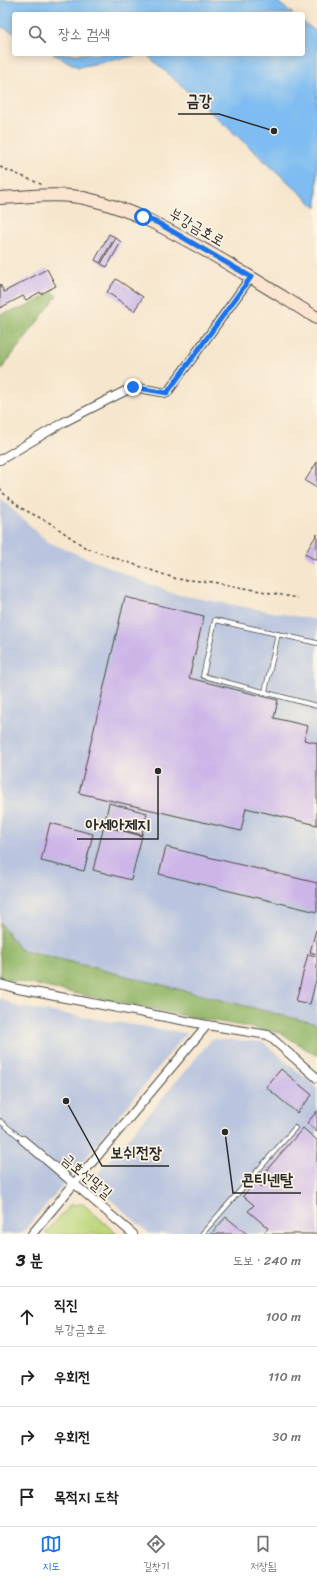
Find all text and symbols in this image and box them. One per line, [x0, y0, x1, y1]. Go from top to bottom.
search box [12, 12, 305, 56]
text: 장소 검색 [58, 21, 110, 47]
icon: search [26, 23, 48, 45]
callout: 금강 [178, 86, 219, 114]
text: 금강 [186, 86, 212, 115]
street label: 부강금호로 [164, 201, 230, 253]
route start [134, 208, 152, 226]
route end [124, 378, 142, 396]
text: 아세아제지 [85, 810, 150, 839]
callout: 아세아제지 [77, 811, 158, 839]
callout: 보쉬전장 [102, 1138, 169, 1166]
text: 보쉬전장 [110, 1138, 162, 1167]
street label: 금호선말길 [56, 1147, 118, 1205]
callout: 콘티넨탈 [233, 1165, 301, 1193]
text: 콘티넨탈 [241, 1165, 293, 1194]
text: 3 분 [16, 1245, 43, 1275]
text: 도보 · 240 m [233, 1249, 301, 1272]
text: 직진 [54, 1292, 78, 1318]
text: 100 m [266, 1305, 301, 1328]
icon: ahead [16, 1306, 38, 1328]
text: 부강금호로 [54, 1318, 106, 1341]
text: 우회전 [54, 1364, 90, 1390]
text: 110 m [268, 1365, 301, 1388]
icon: right [16, 1366, 38, 1388]
text: 우회전 [54, 1424, 90, 1450]
text: 30 m [272, 1425, 301, 1448]
icon: right [16, 1426, 38, 1448]
text: 목적지 도착 [54, 1484, 118, 1510]
icon: arrive [16, 1486, 38, 1508]
tab: 지도 [40, 1533, 62, 1576]
tab: 길찾기 [143, 1533, 170, 1576]
tab: 저장됨 [250, 1533, 277, 1576]

